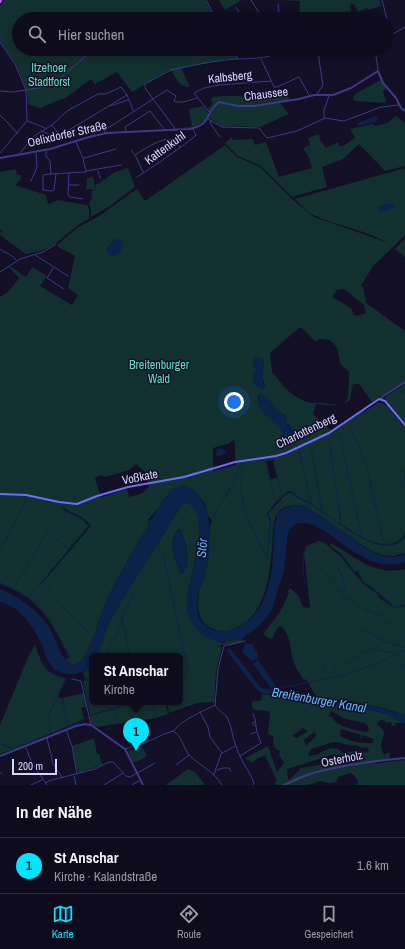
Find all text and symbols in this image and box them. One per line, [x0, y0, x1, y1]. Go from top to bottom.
search box [12, 12, 393, 56]
icon: search [26, 23, 48, 45]
text: Hier suchen [58, 24, 124, 45]
park label: Itzehoer Stadtforst [28, 60, 70, 90]
street label: Kalbsberg [207, 67, 253, 87]
street label: Chaussee [243, 83, 289, 105]
street label: Oelixdorfer Straße [26, 117, 108, 151]
street label: Kattenkuhl [141, 128, 189, 168]
park label: Breitenburger Wald [129, 357, 190, 387]
your location [224, 392, 244, 412]
street label: Charlottenberg [273, 409, 339, 452]
street label: Voßkate [121, 466, 159, 488]
water label: Stör [193, 537, 211, 558]
popup [89, 653, 183, 705]
text: St Anschar [104, 660, 168, 681]
text: Kirche [104, 681, 135, 698]
water label: Breitenburger Kanal [271, 683, 368, 717]
pin: 1 [123, 718, 149, 751]
street label: Osterholz [320, 747, 364, 771]
scale bar [12, 757, 57, 776]
text: 200 m [18, 759, 43, 773]
text: In der Nähe [16, 800, 92, 823]
text: St Anschar [54, 847, 119, 868]
text: 1 [26, 857, 32, 874]
text: 1.6 km [357, 857, 389, 874]
text: Kirche · Kalandstraße [54, 868, 157, 885]
tab: Karte [52, 903, 74, 941]
tab: Route [177, 903, 201, 941]
tab: Gespeichert [304, 903, 353, 941]

